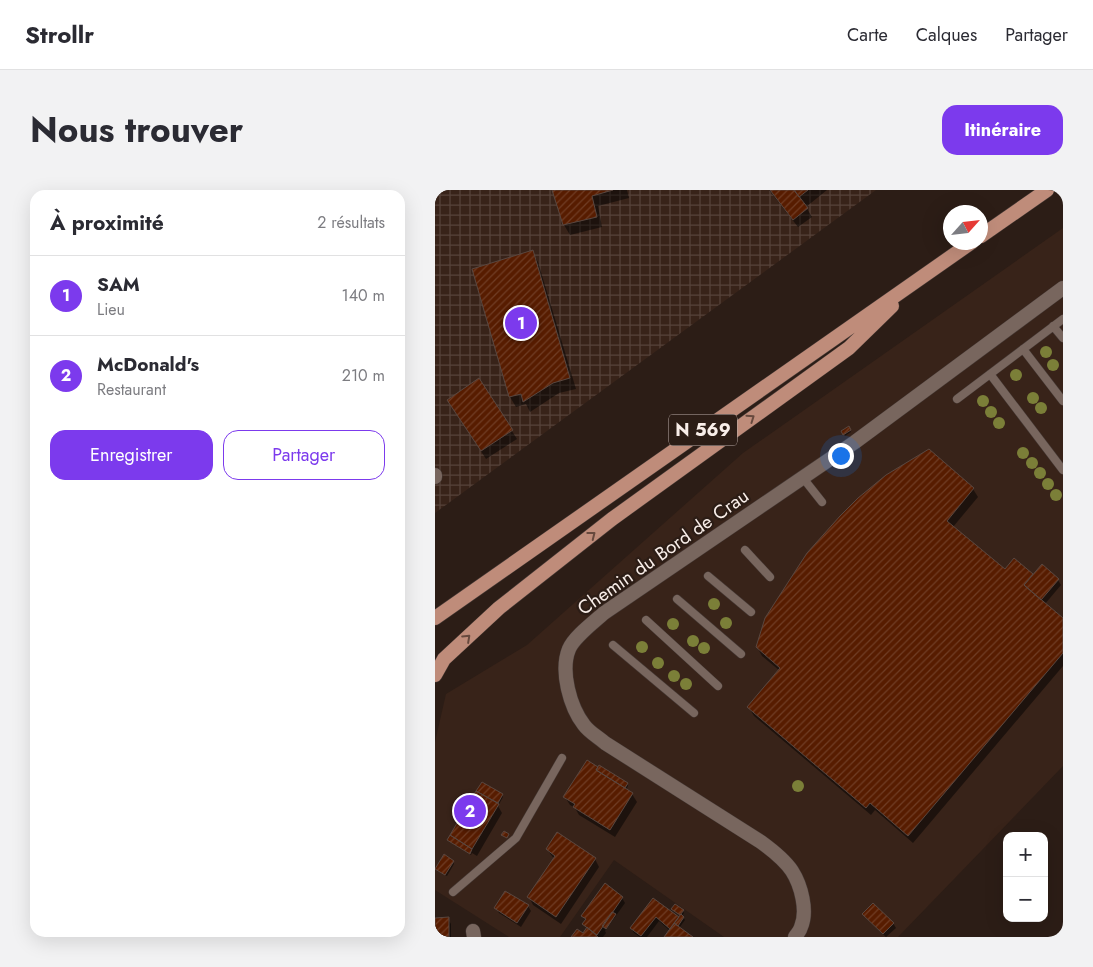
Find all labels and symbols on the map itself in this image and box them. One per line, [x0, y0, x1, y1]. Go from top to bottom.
north arrow [943, 205, 988, 250]
pin: 1 [505, 304, 537, 342]
road number: N 569 [669, 414, 737, 446]
one-way arrow [745, 415, 755, 424]
your location [828, 443, 854, 469]
street label: Chemin du Bord de Crau [572, 483, 754, 621]
one-way arrow [586, 531, 595, 540]
one-way arrow [461, 635, 470, 644]
pin: 2 [454, 792, 486, 830]

